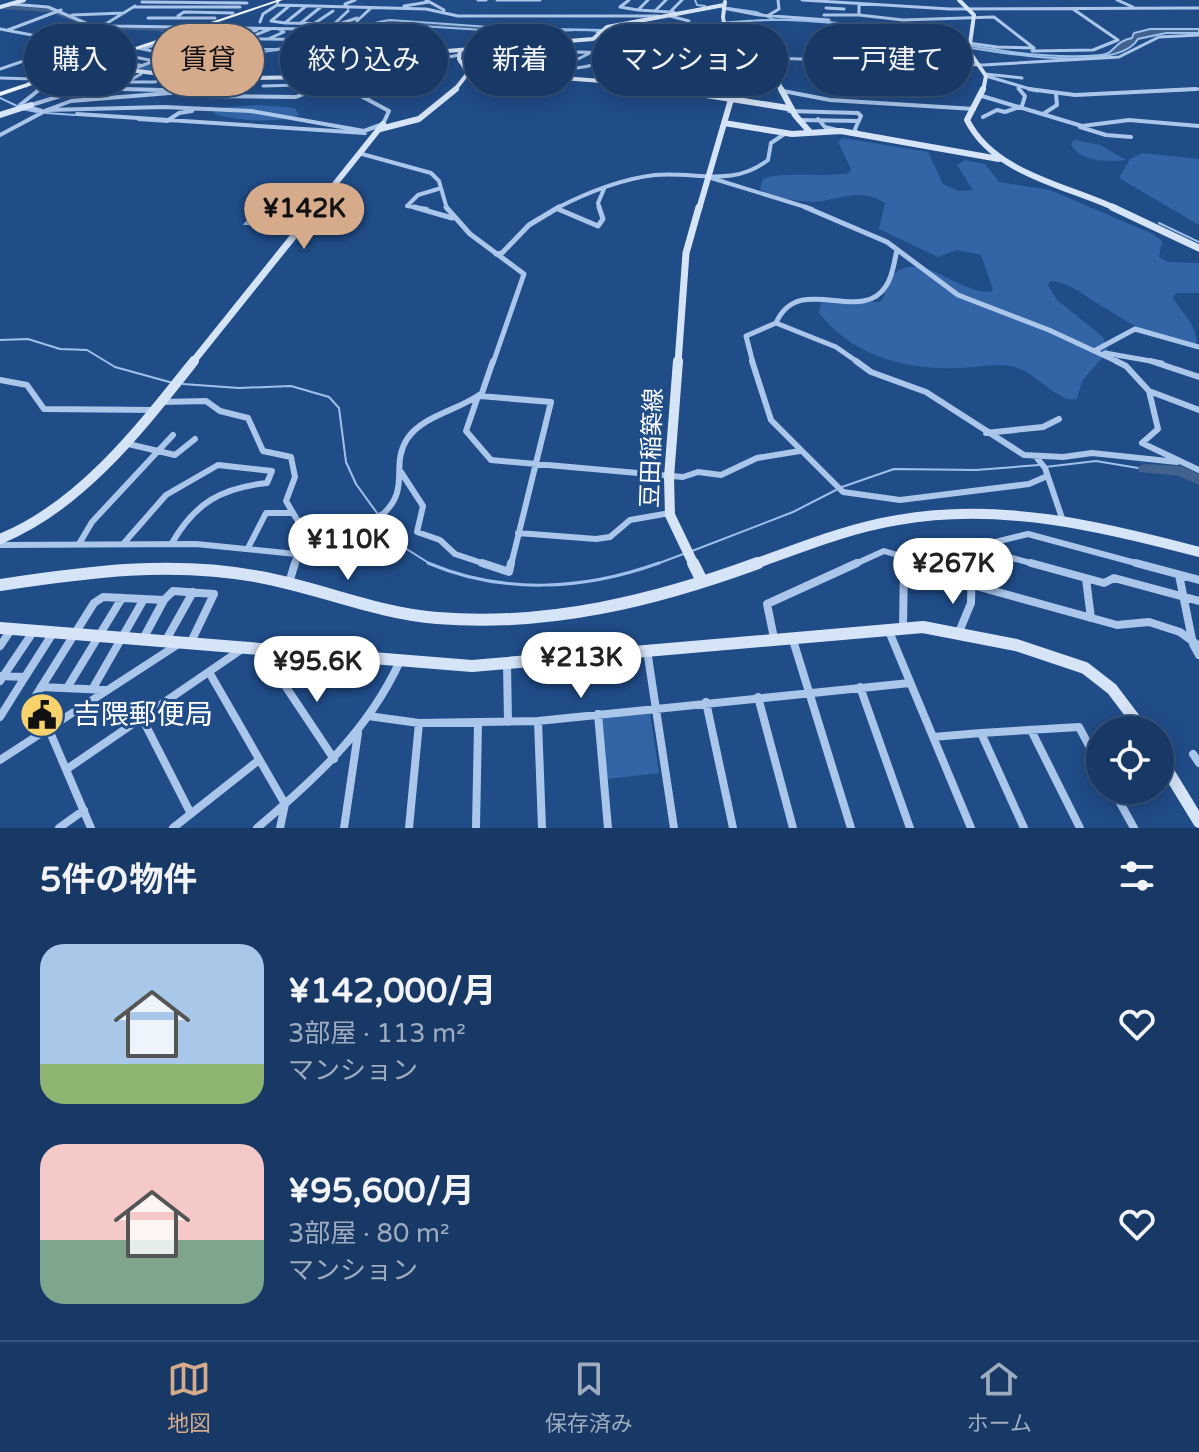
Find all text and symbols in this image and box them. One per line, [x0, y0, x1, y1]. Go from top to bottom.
chip: 購入 [24, 24, 136, 96]
chip: 賃貸 [152, 24, 264, 96]
chip: 絞り込み [280, 24, 448, 96]
chip: 新着 [464, 24, 576, 96]
chip: マンション [592, 24, 788, 96]
chip: 一戸建て [804, 24, 972, 96]
pin: ¥142K [248, 183, 360, 251]
text: ¥142K [262, 193, 346, 224]
street label: 豆田稲築線 [635, 388, 669, 508]
pin: ¥110K [292, 514, 404, 582]
text: ¥110K [306, 524, 390, 555]
pin: ¥267K [897, 538, 1009, 606]
text: ¥267K [911, 548, 995, 579]
pin: ¥213K [525, 632, 637, 700]
pin: ¥95.6K [252, 636, 382, 704]
text: ¥213K [539, 642, 623, 673]
text: ¥95.6K [272, 646, 362, 677]
public building icon: 吉隈郵便局 [18, 691, 66, 739]
place label: 吉隈郵便局 [73, 698, 213, 732]
map controls [1086, 716, 1174, 804]
button: locate [1086, 716, 1174, 804]
icon: filters [1115, 854, 1159, 898]
text: 5件の物件 [40, 860, 197, 901]
text: ¥142,000/月 [288, 971, 496, 1012]
icon: home [104, 976, 200, 1072]
icon: heart [1115, 1002, 1159, 1046]
text: 3部屋 · 113 m² [288, 1018, 466, 1049]
text: マンション [288, 1055, 418, 1086]
text: ¥95,600/月 [288, 1171, 475, 1212]
icon: home [104, 1176, 200, 1272]
icon: heart [1115, 1202, 1159, 1246]
text: 3部屋 · 80 m² [288, 1218, 450, 1249]
text: マンション [288, 1255, 418, 1286]
tab: 地図 [167, 1357, 211, 1437]
tab: 保存済み [545, 1357, 633, 1437]
tab: ホーム [967, 1357, 1032, 1437]

